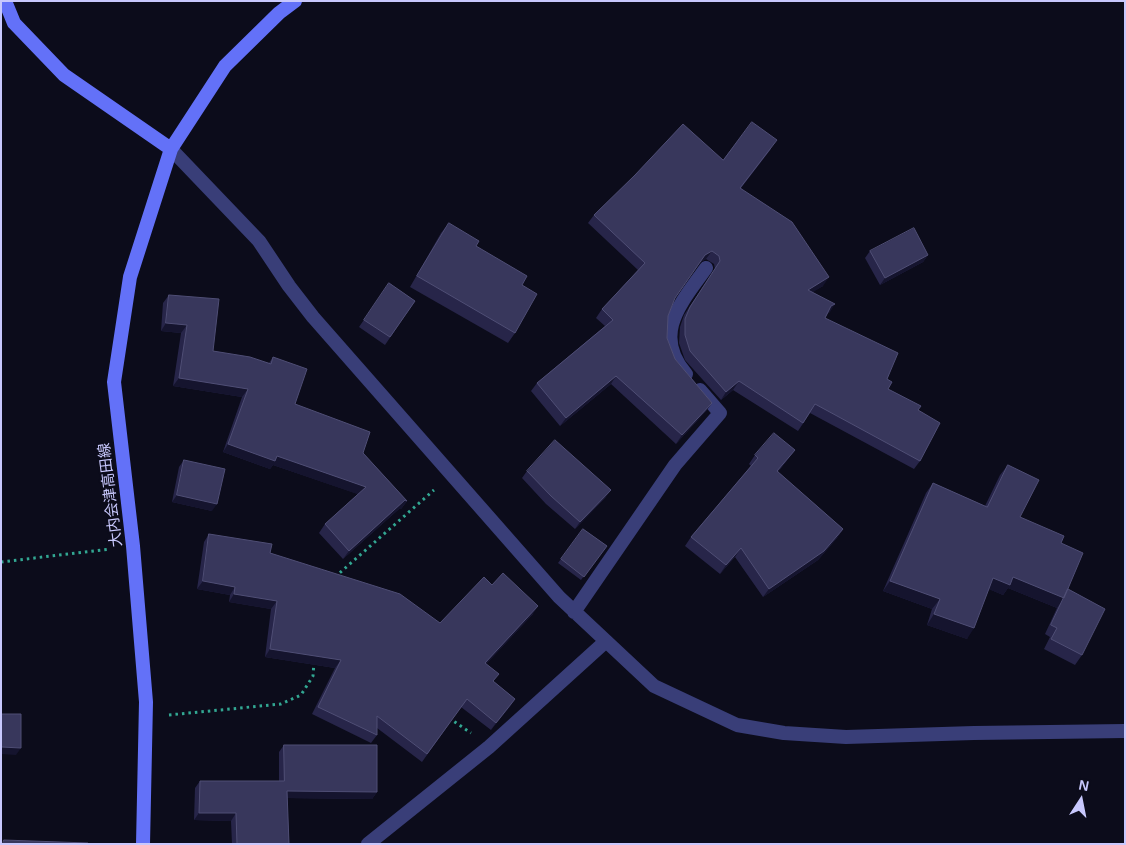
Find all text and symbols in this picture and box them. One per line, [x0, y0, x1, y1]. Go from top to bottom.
street label: 大内会津高田線 [96, 442, 126, 548]
north arrow [1056, 775, 1106, 825]
text: N [1077, 776, 1090, 794]

